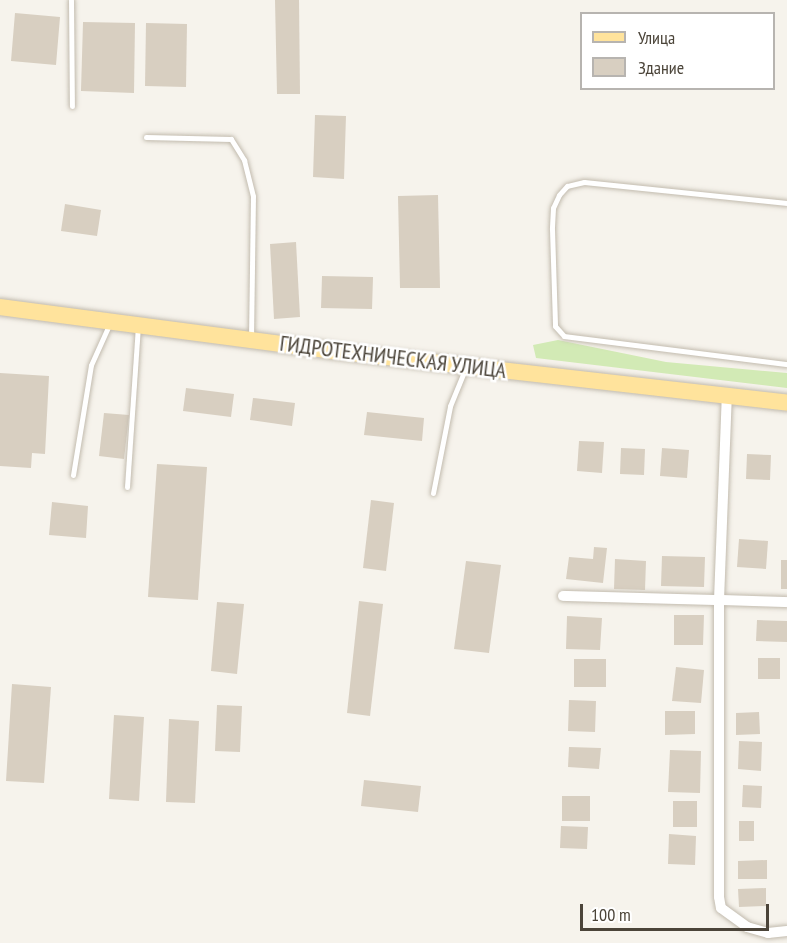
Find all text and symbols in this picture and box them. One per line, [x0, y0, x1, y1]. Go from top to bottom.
legend [580, 12, 775, 90]
text: Улица [638, 26, 675, 49]
text: Здание [638, 56, 684, 79]
street label: ГИДРОТЕХНИЧЕСКАЯ УЛИЦА [278, 330, 508, 384]
scale bar [583, 892, 772, 930]
text: 100 m [591, 903, 631, 926]

